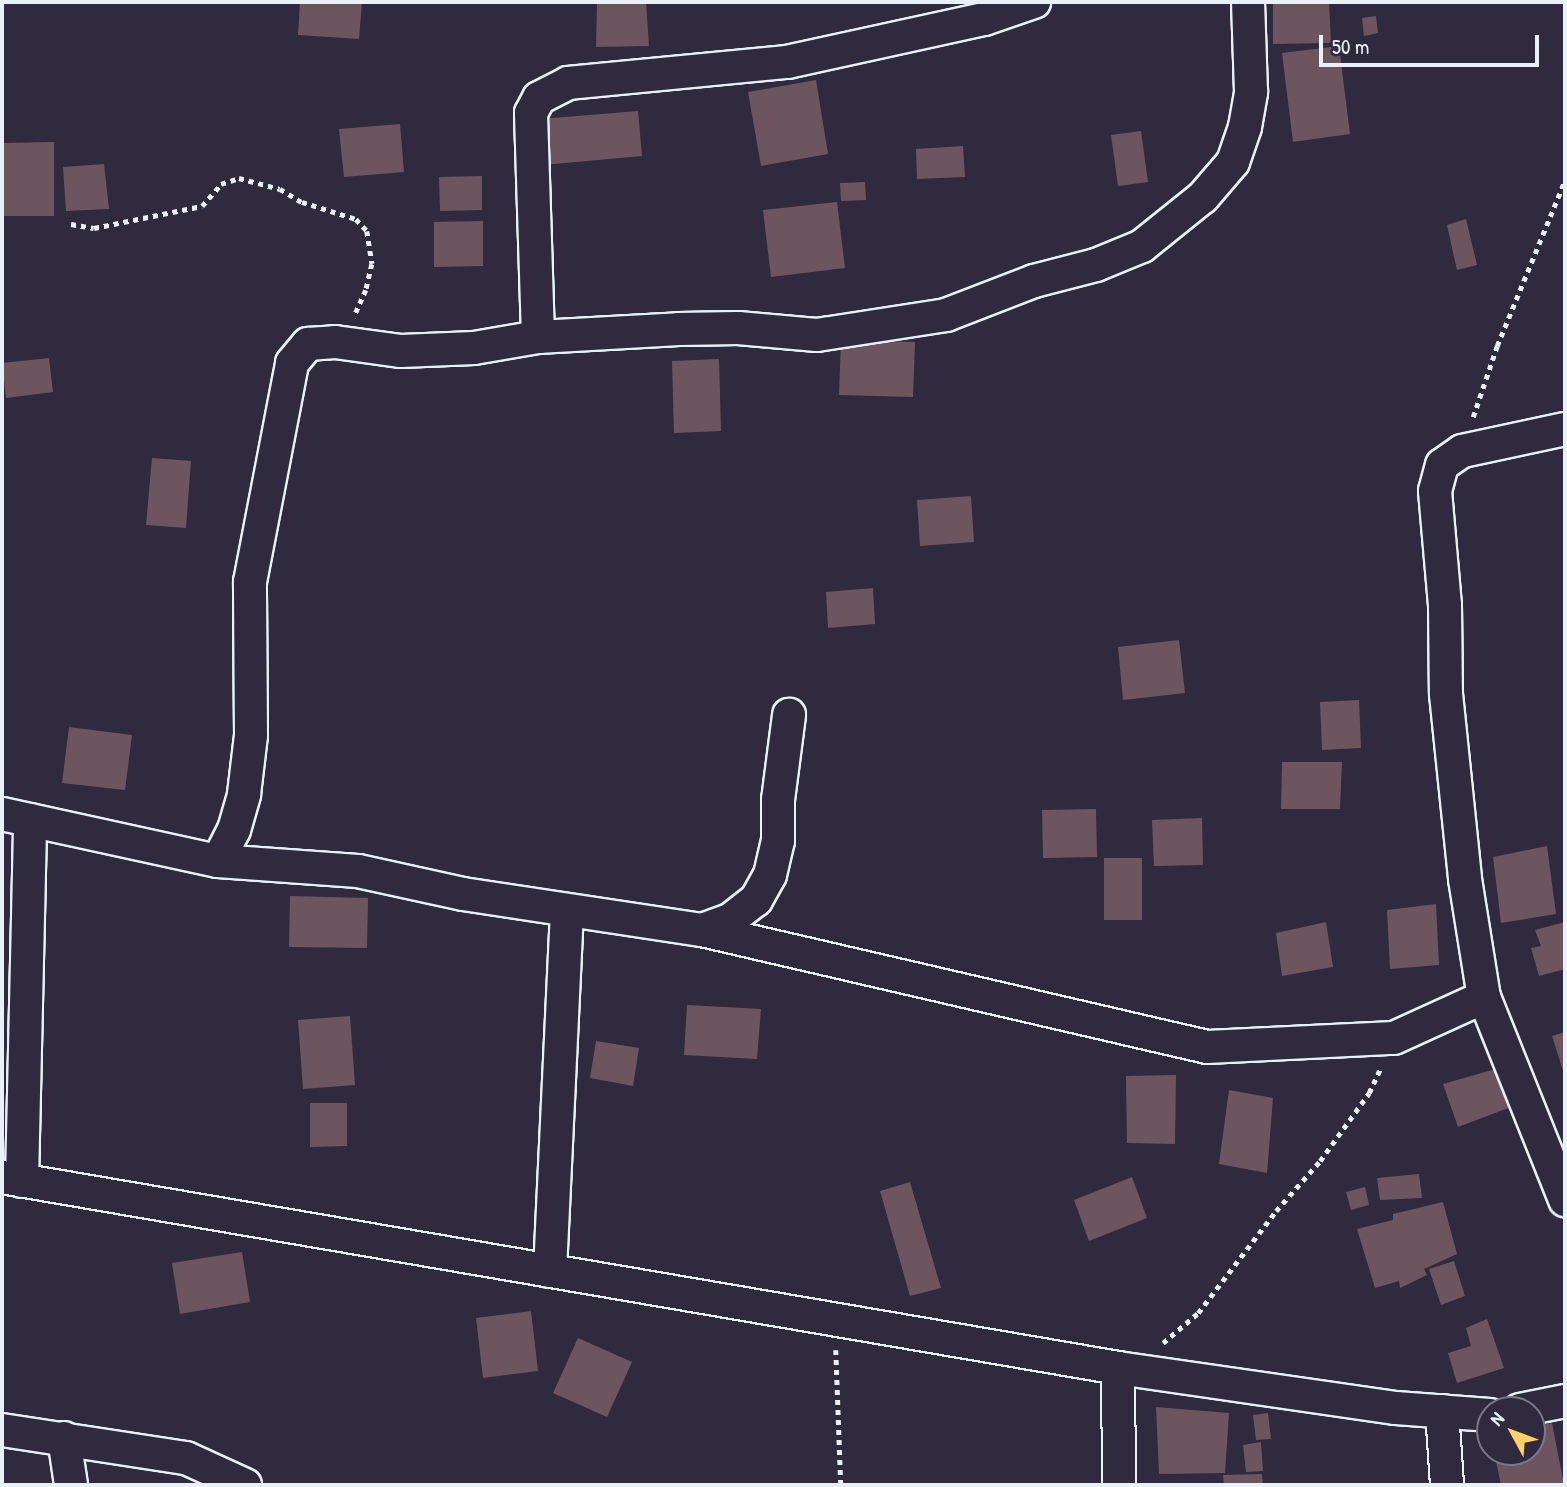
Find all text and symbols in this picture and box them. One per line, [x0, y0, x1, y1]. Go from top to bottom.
scale bar [1322, 21, 1542, 65]
text: 50 m [1332, 32, 1369, 61]
north arrow [1476, 1396, 1546, 1466]
text: N [1484, 1406, 1510, 1431]

